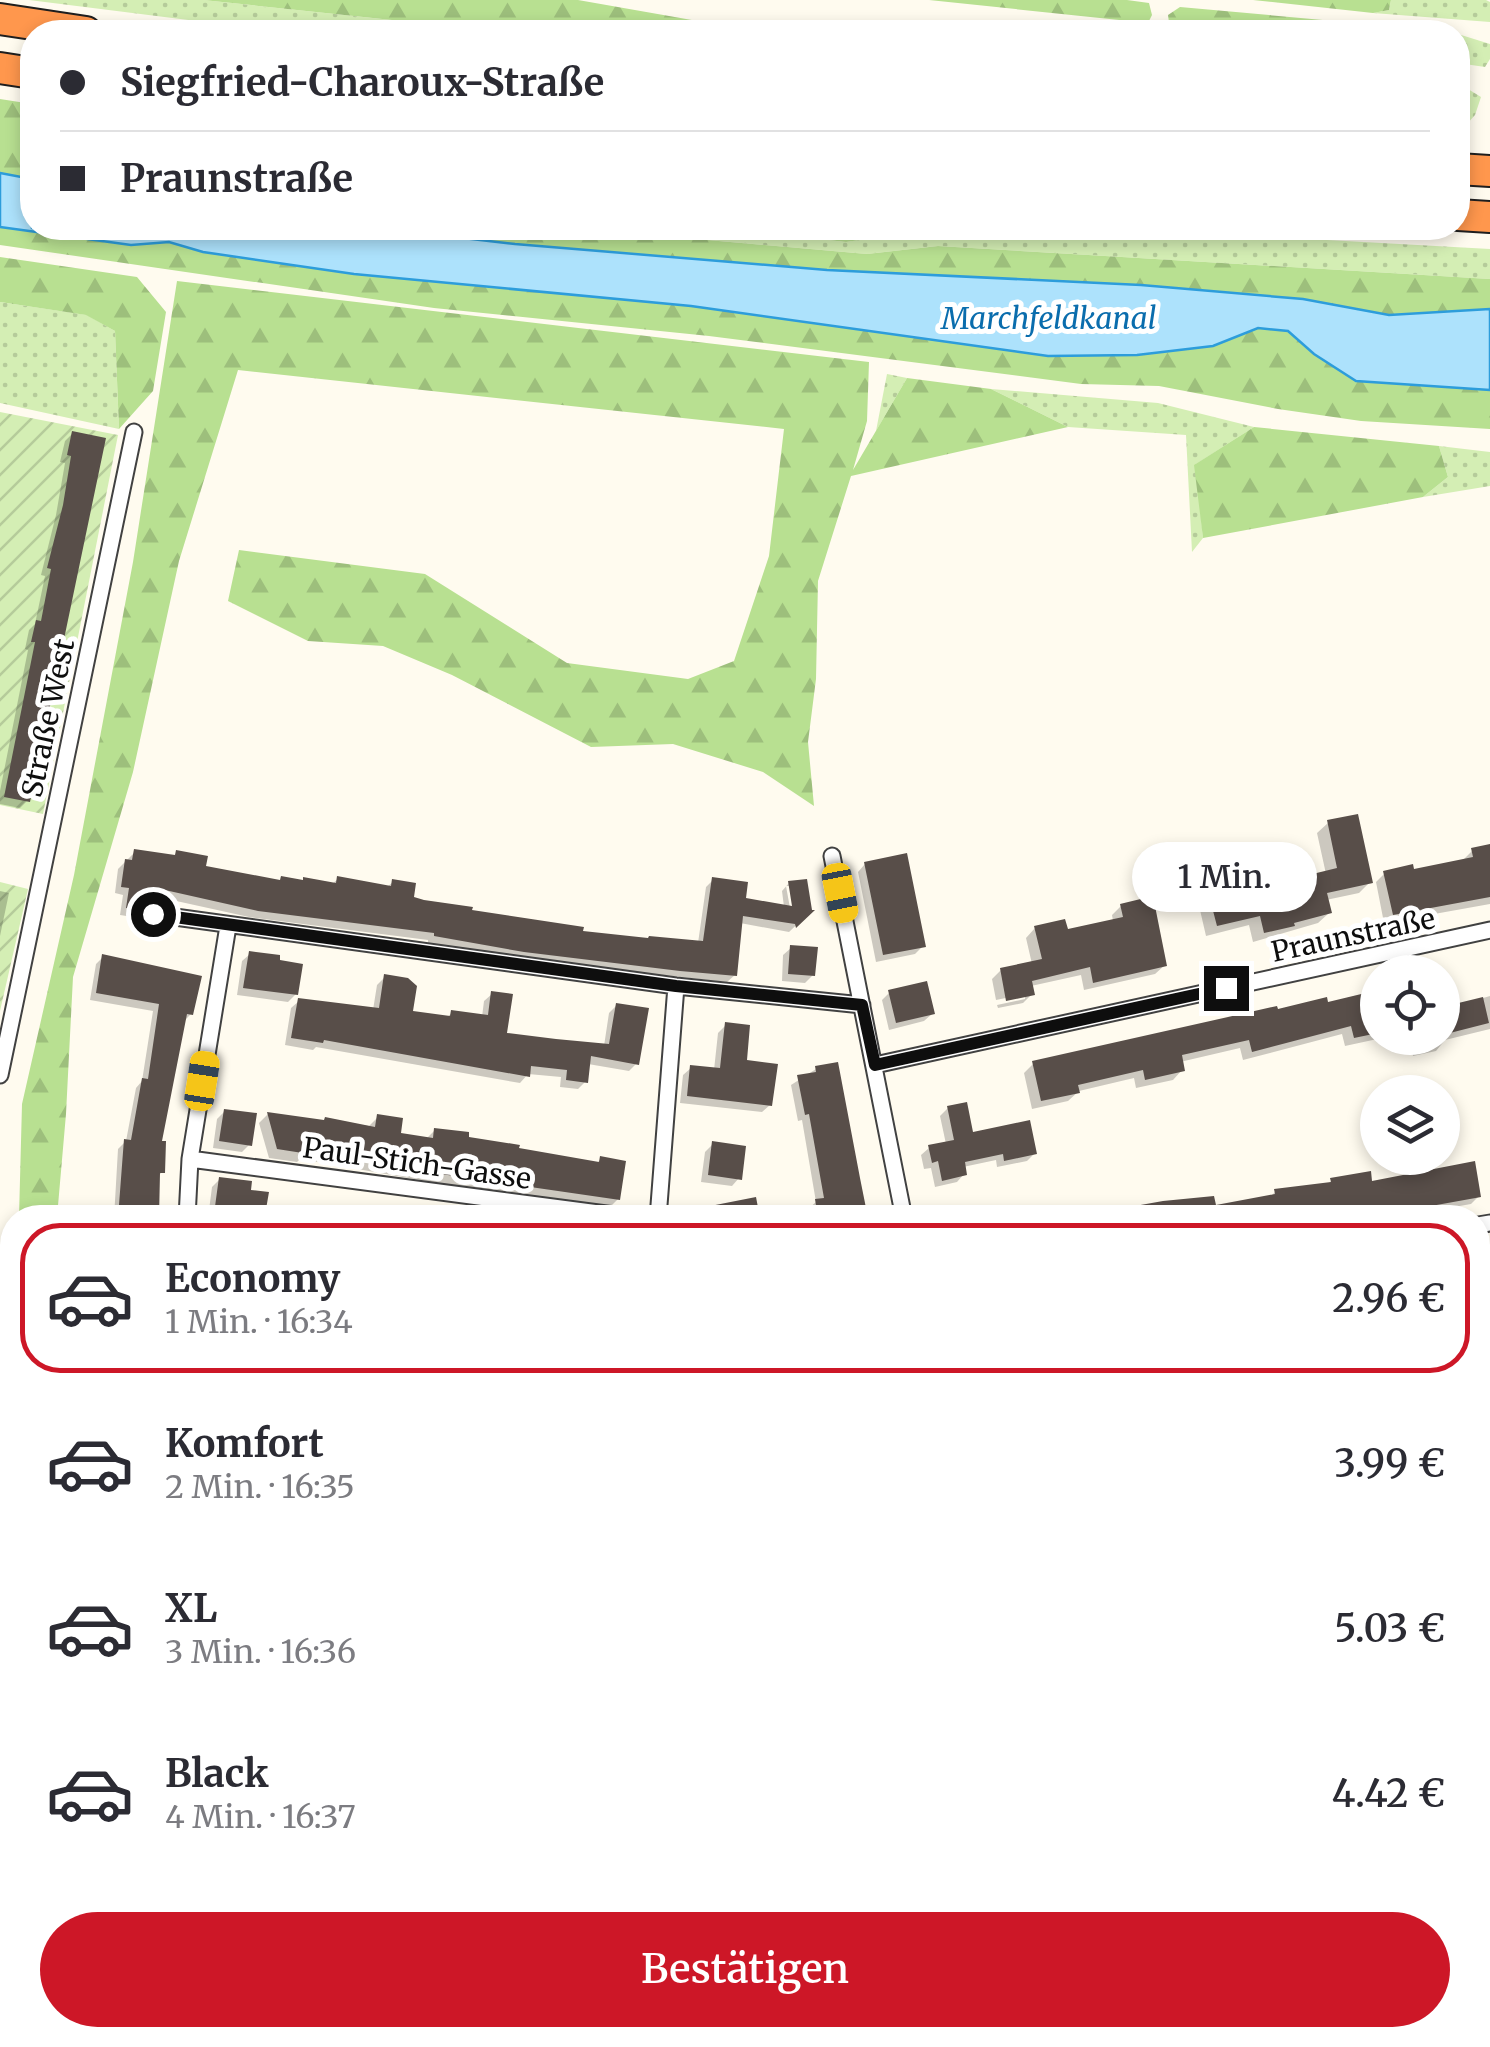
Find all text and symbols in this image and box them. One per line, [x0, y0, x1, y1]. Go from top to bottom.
text: Siegfried-Charoux-Straße [120, 59, 604, 106]
text: Praunstraße [120, 155, 353, 202]
water label: Marchfeldkanal [939, 299, 1157, 337]
street label: Straße West [14, 636, 82, 800]
callout: 1 Min. [1134, 843, 1318, 913]
text: 1 Min. [1177, 857, 1272, 897]
car [820, 861, 860, 925]
route start [131, 892, 176, 937]
street label: Praunstraße [1268, 900, 1438, 970]
map controls [1360, 955, 1460, 1175]
button: locate [1360, 955, 1460, 1055]
route end [1204, 966, 1249, 1011]
car [182, 1049, 222, 1113]
button: layers [1360, 1075, 1460, 1175]
street label: Paul-Stich-Gasse [301, 1129, 533, 1197]
icon: car [45, 1253, 135, 1343]
text: Economy [165, 1255, 340, 1302]
text: 2.96 € [1332, 1275, 1445, 1322]
text: 1 Min. · 16:34 [165, 1302, 353, 1342]
icon: car [45, 1418, 135, 1508]
text: Komfort [165, 1420, 324, 1467]
text: 3.99 € [1334, 1440, 1445, 1487]
text: 2 Min. · 16:35 [165, 1467, 355, 1507]
icon: car [45, 1583, 135, 1673]
text: XL [165, 1585, 217, 1632]
text: 5.03 € [1334, 1605, 1445, 1652]
text: 3 Min. · 16:36 [165, 1632, 356, 1672]
icon: car [45, 1748, 135, 1838]
text: Black [165, 1750, 269, 1797]
text: 4.42 € [1332, 1770, 1445, 1817]
text: 4 Min. · 16:37 [165, 1797, 356, 1837]
button: Bestätigen [40, 1912, 1450, 2027]

